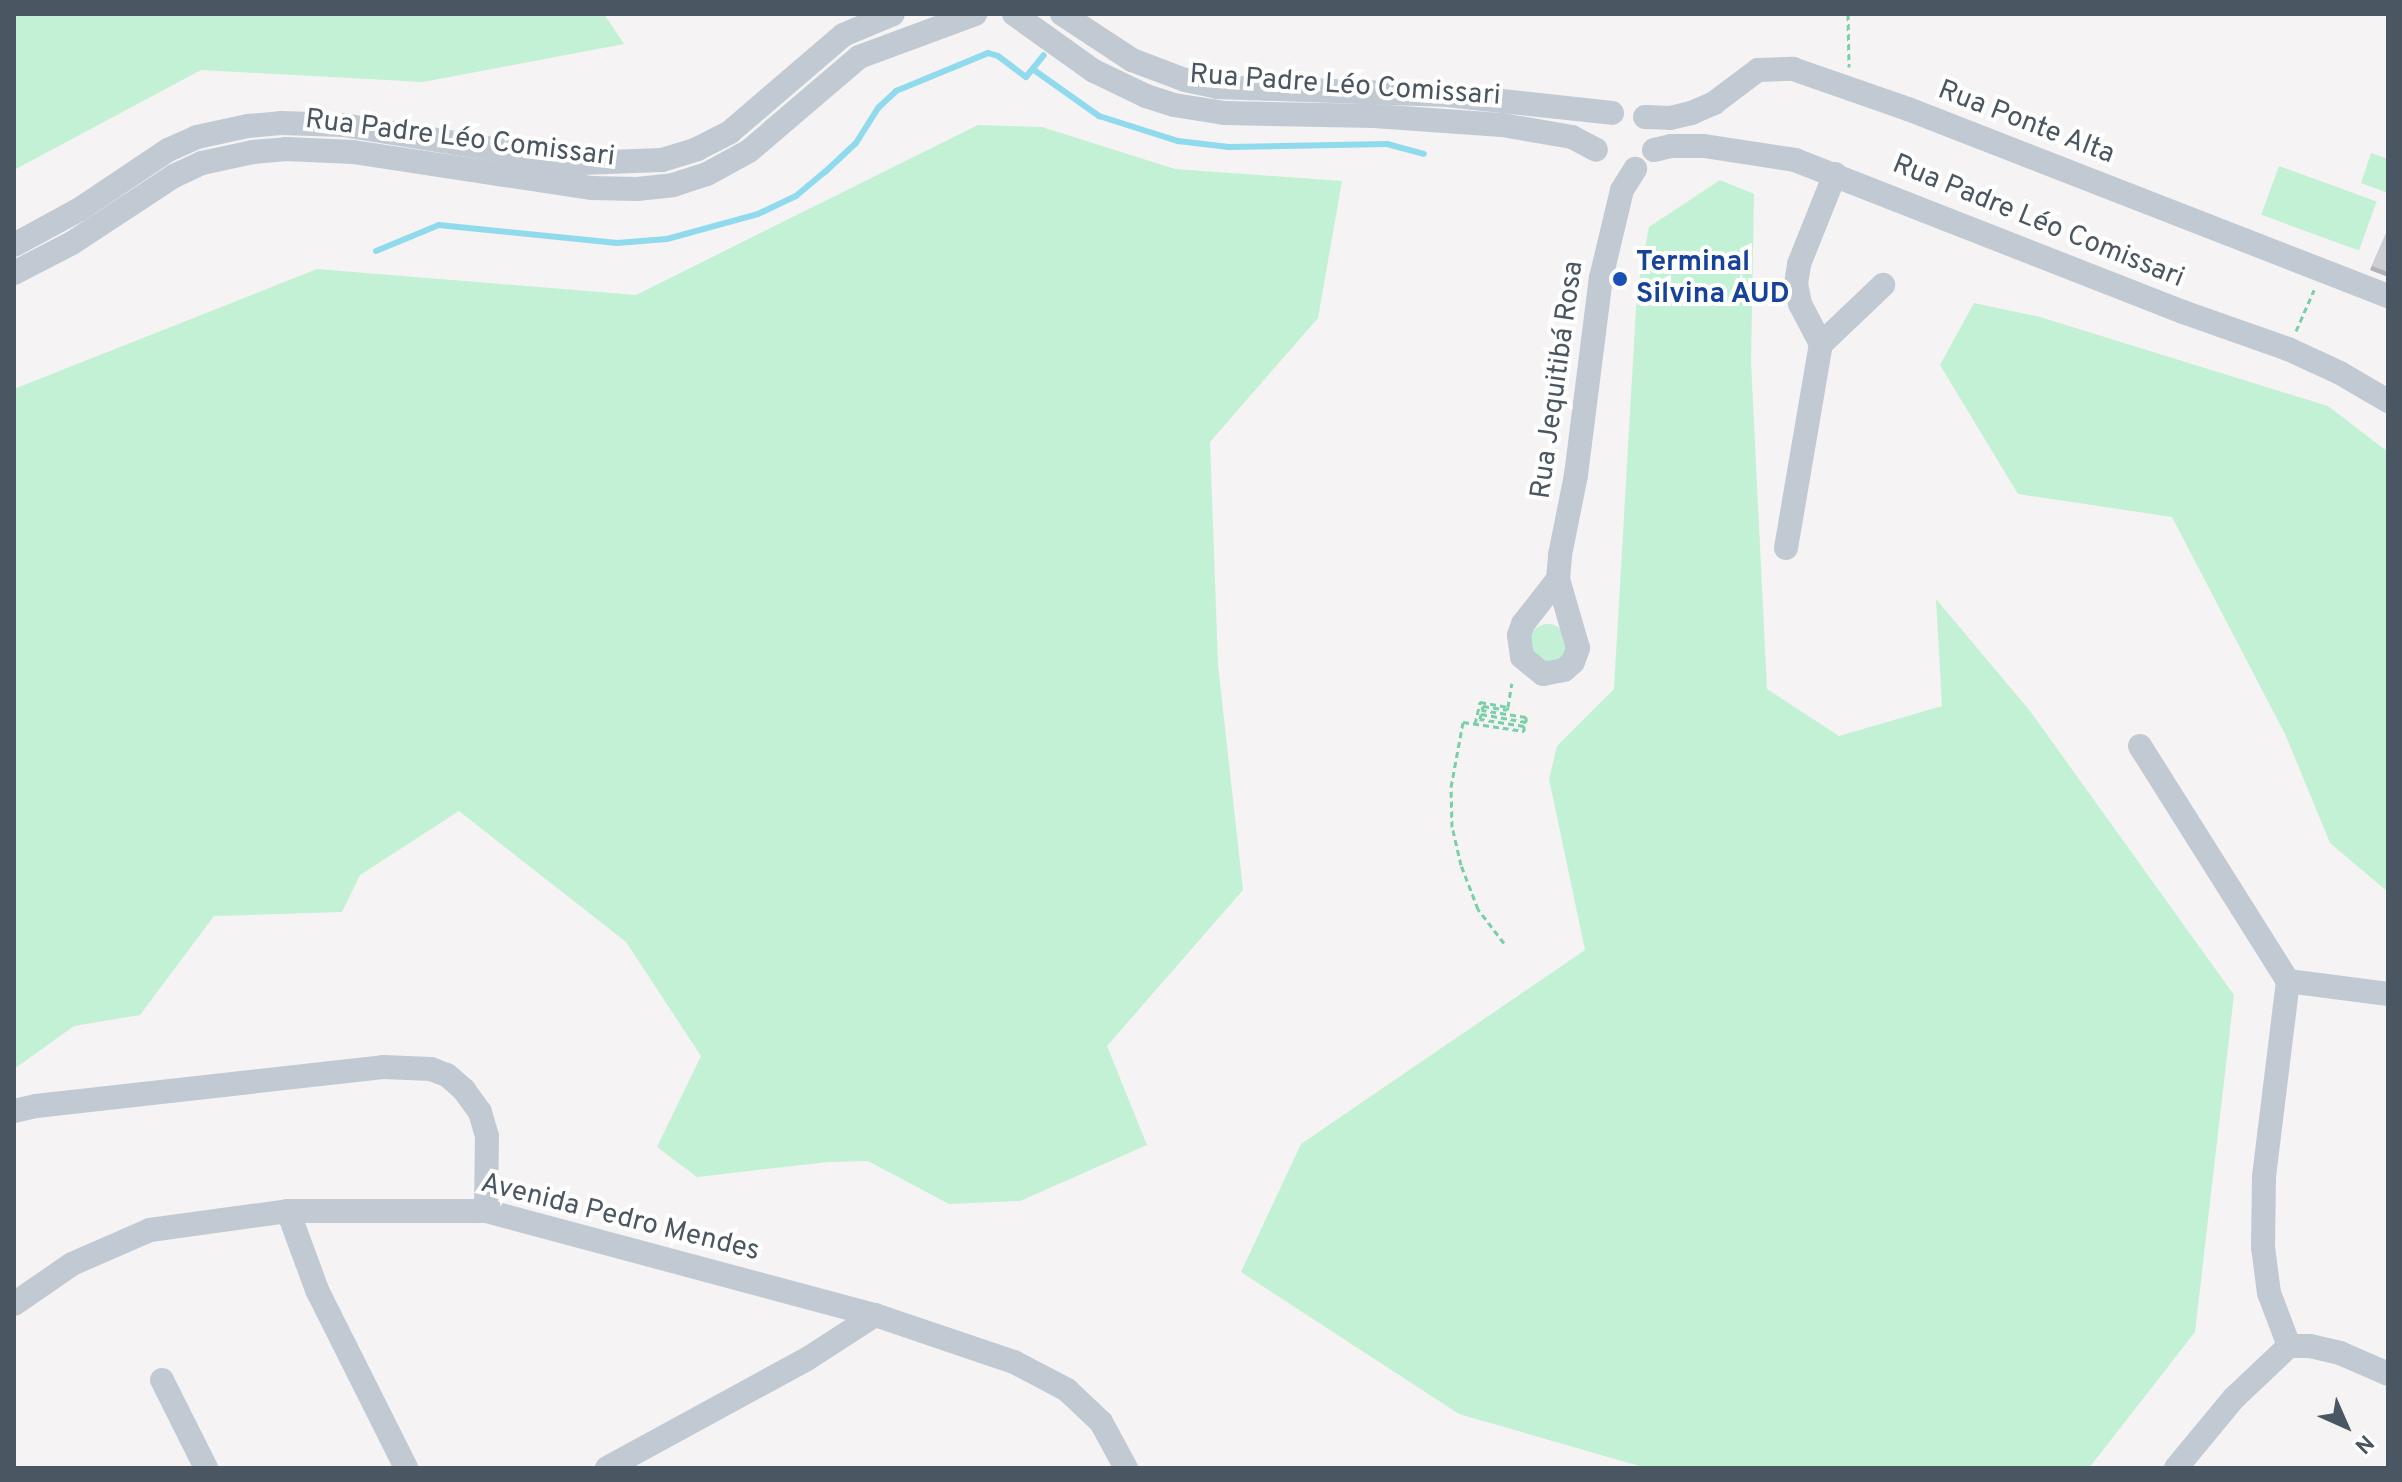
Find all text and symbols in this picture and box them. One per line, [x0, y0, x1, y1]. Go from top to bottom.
street label: Rua Padre Léo Comissari [1188, 58, 1502, 114]
street label: Rua Ponte Alta [1933, 74, 2119, 172]
street label: Rua Padre Léo Comissari [303, 103, 617, 175]
street label: Rua Padre Léo Comissari [1887, 148, 2189, 296]
place label: Terminal Silvina AUD [1636, 246, 1791, 312]
street label: Rua Jequitibá Rosa [1525, 259, 1591, 501]
marker: Terminal Silvina AUD [1611, 270, 1629, 288]
street label: Avenida Pedro Mendes [477, 1167, 763, 1269]
north arrow [2306, 1386, 2386, 1466]
text: N [2348, 1428, 2378, 1458]

